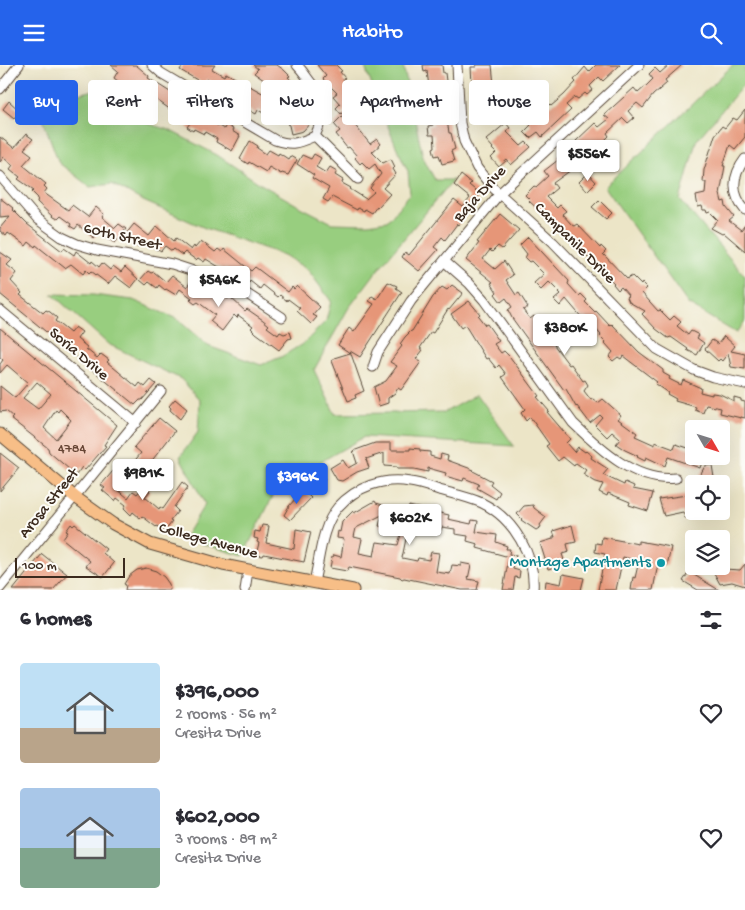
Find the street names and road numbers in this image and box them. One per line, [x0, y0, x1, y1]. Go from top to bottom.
street label: Baja Drive [450, 162, 512, 228]
street label: Campanile Drive [529, 199, 619, 289]
street label: 60th Street [81, 220, 164, 256]
street label: Soria Drive [44, 324, 112, 386]
street label: Arosa Street [16, 464, 85, 543]
street label: College Avenue [156, 520, 260, 565]

